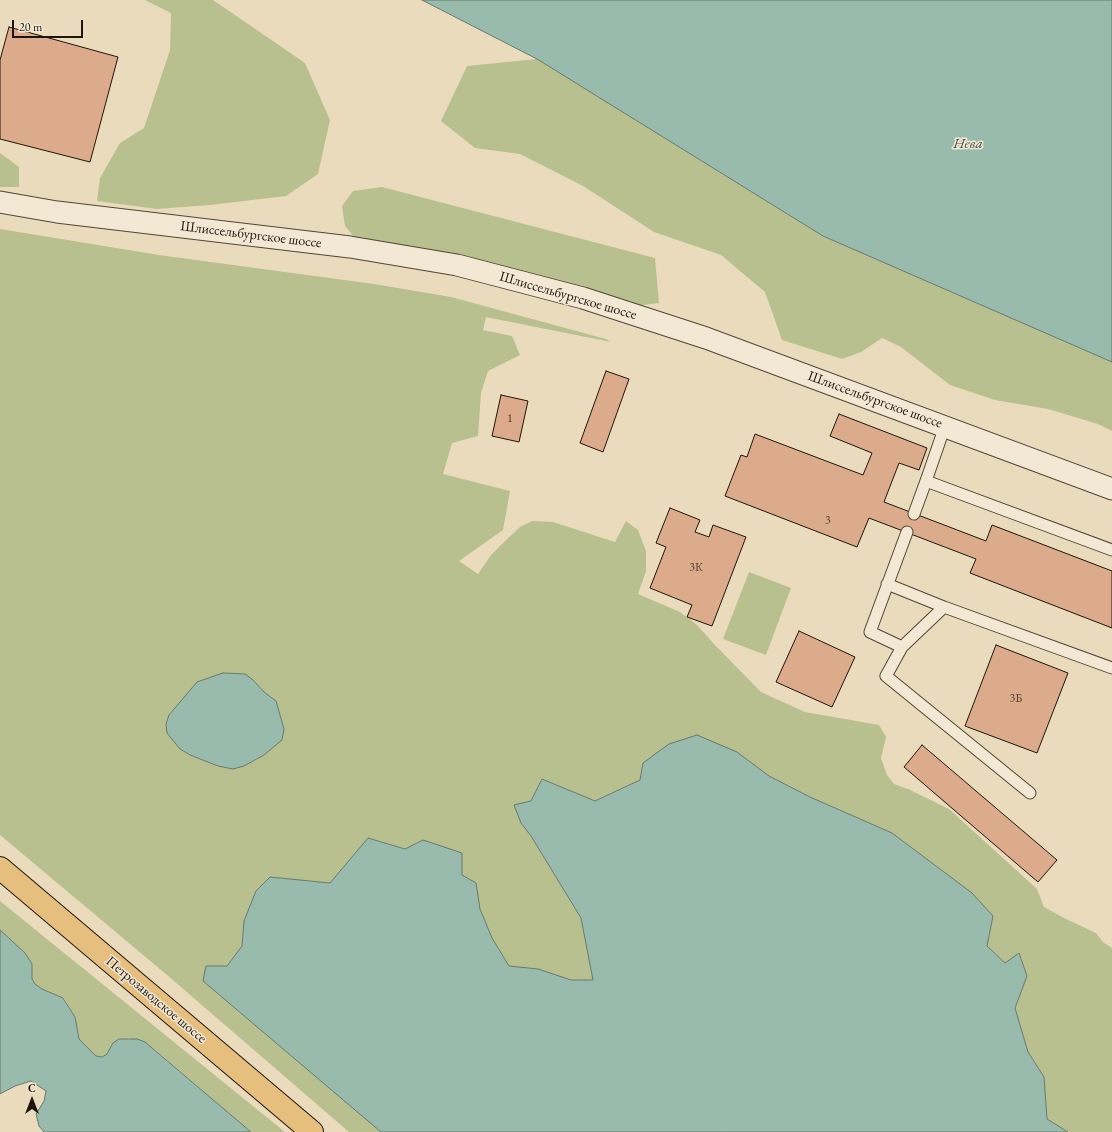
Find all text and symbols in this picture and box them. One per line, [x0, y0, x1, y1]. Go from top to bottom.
scale bar [14, 12, 85, 38]
text: 20 m [19, 19, 42, 35]
water label: Нева [953, 135, 983, 153]
street label: Шлиссельбургское шоссе [180, 218, 322, 252]
street label: Шлиссельбургское шоссе [497, 268, 639, 324]
street label: Шлиссельбургское шоссе [805, 368, 945, 432]
house number: 1 [507, 412, 513, 426]
house number: 3 [825, 514, 831, 528]
house number: 3К [689, 561, 703, 575]
house number: 3Б [1010, 692, 1022, 706]
street label: Петрозаводское шоссе [102, 953, 210, 1047]
north arrow [12, 1080, 52, 1120]
text: С [28, 1081, 36, 1095]

